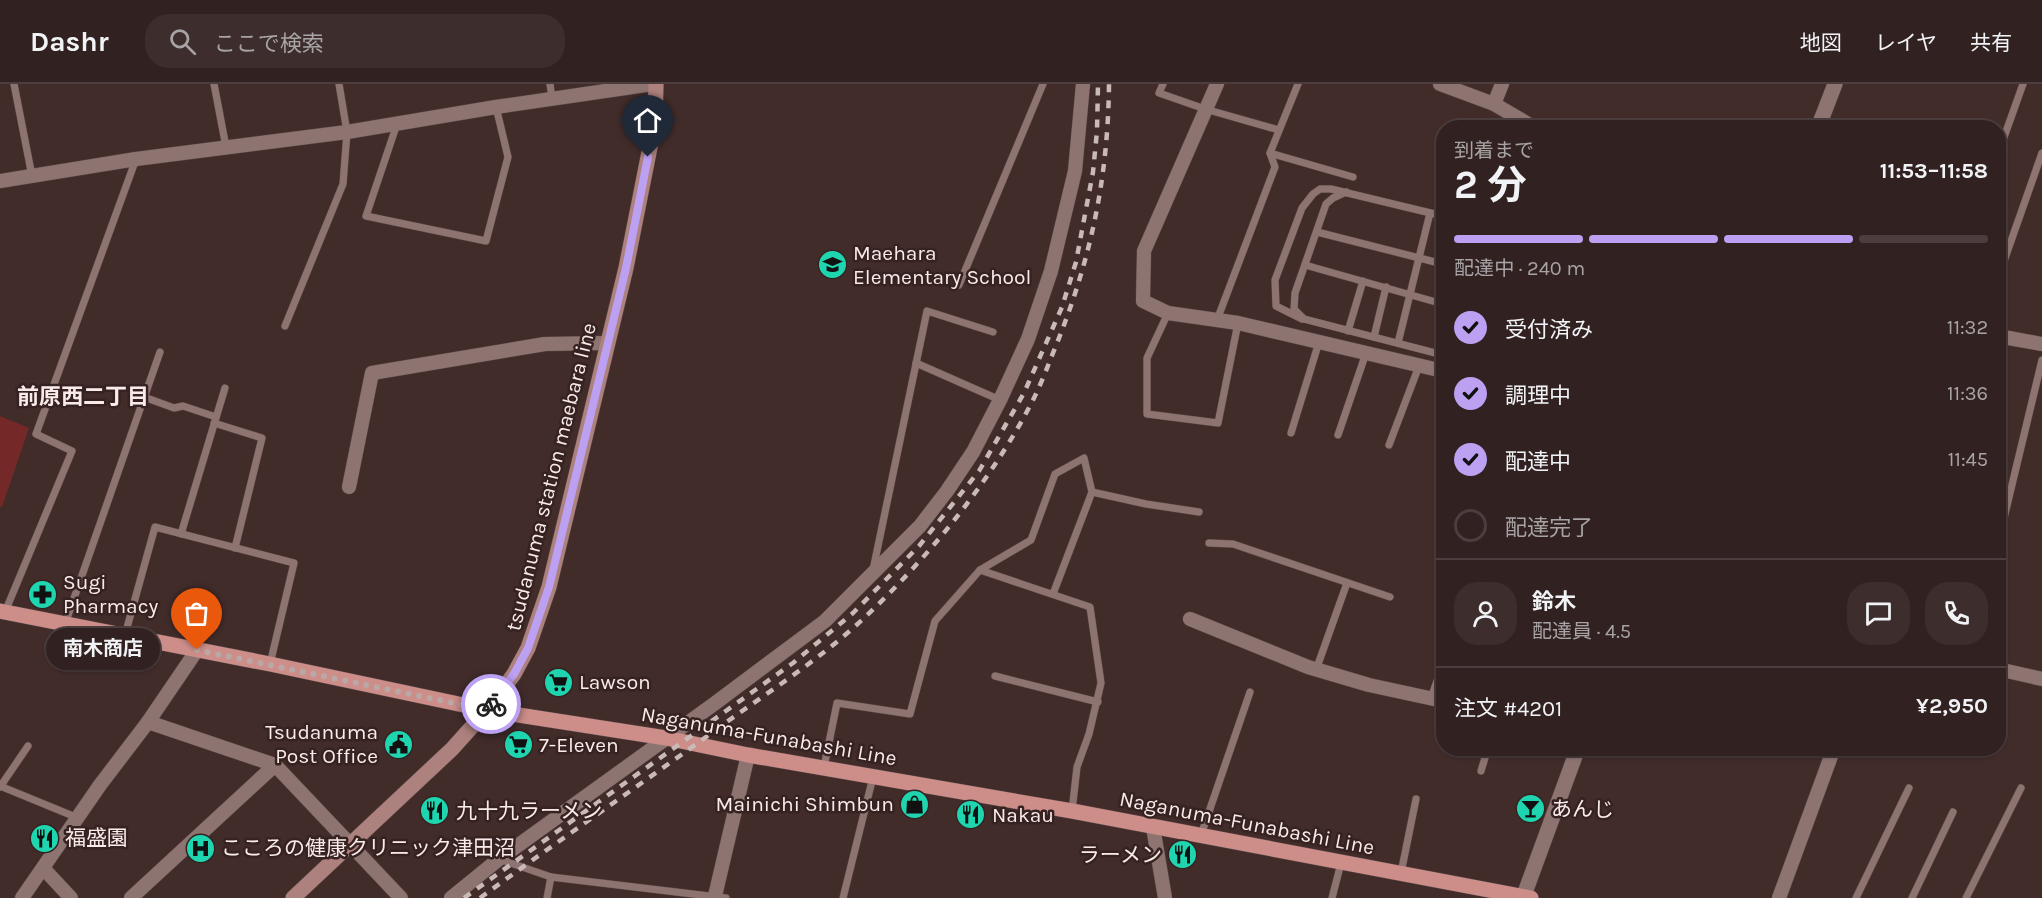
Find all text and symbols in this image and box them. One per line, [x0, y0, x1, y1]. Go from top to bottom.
search box [145, 14, 565, 68]
text: Dashr [30, 25, 109, 58]
icon: search [166, 25, 199, 58]
text: ここで検索 [214, 31, 324, 57]
text: 地図 [1800, 31, 1842, 55]
text: レイヤ [1875, 31, 1937, 55]
text: 共有 [1970, 31, 2012, 55]
pin [622, 95, 673, 157]
icon: home [631, 104, 664, 137]
text: 到着まで [1454, 139, 1534, 162]
text: 11:53–11:58 [1880, 158, 1988, 184]
text: 2 分 [1454, 162, 1526, 208]
place label: Maehara Elementary School [853, 241, 1031, 289]
school or university icon: Maehara Elementary School [816, 249, 848, 281]
text: 配達中 · 240 m [1454, 257, 1585, 280]
icon: check [1454, 311, 1487, 344]
text: 11:32 [1947, 316, 1988, 339]
text: 受付済み [1505, 317, 1593, 343]
street label: tsudanuma station maebara line [501, 320, 601, 634]
icon: check [1454, 377, 1487, 410]
text: 11:36 [1947, 382, 1988, 405]
text: 調理中 [1505, 383, 1571, 409]
district label: 前原西二丁目 [17, 384, 149, 410]
icon: check [1454, 443, 1487, 476]
text: 11:45 [1948, 448, 1988, 471]
text: 配達中 [1505, 449, 1571, 475]
text: 配達完了 [1505, 515, 1593, 541]
place label: Sugi Pharmacy [63, 570, 158, 618]
pharmacy icon: Sugi Pharmacy [26, 578, 58, 610]
button: person [1454, 582, 1517, 645]
button: chat [1847, 582, 1910, 645]
button: phone [1925, 582, 1988, 645]
pin [171, 588, 222, 650]
text: 鈴木 [1532, 589, 1576, 615]
icon: bag [180, 597, 213, 630]
text: 配達員 · 4.5 [1532, 620, 1631, 643]
callout: 南木商店 [47, 629, 161, 671]
text: 南木商店 [63, 637, 143, 660]
supermarket icon: Lawson [542, 666, 574, 698]
place label: Lawson [579, 670, 651, 694]
courier [461, 674, 521, 734]
icon: bike [475, 688, 508, 721]
text: ¥2,950 [1916, 693, 1988, 719]
text: 注文 #4201 [1454, 696, 1562, 722]
street label: Naganuma-Funabashi Line [639, 702, 899, 770]
place label: Tsudanuma Post Office [265, 720, 378, 768]
public building icon: Tsudanuma Post Office [383, 728, 415, 760]
supermarket icon: 7-Eleven [502, 729, 534, 761]
place label: 7-Eleven [539, 733, 619, 757]
street label: Naganuma-Funabashi Line [1117, 786, 1377, 860]
shop icon: Mainichi Shimbun [899, 788, 931, 820]
place label: Mainichi Shimbun [716, 792, 894, 816]
bar icon: あんじ [1514, 793, 1546, 825]
restaurant icon: 九十九ラーメン [419, 795, 451, 827]
place label: あんじ [1551, 797, 1614, 821]
place label: 九十九ラーメン [456, 799, 602, 823]
restaurant icon: Nakau [955, 799, 987, 831]
place label: Nakau [992, 803, 1054, 827]
restaurant icon: 福盛園 [28, 822, 60, 854]
place label: 福盛園 [65, 826, 128, 850]
hospital icon: こころの健康クリニック津田沼 [184, 832, 216, 864]
place label: こころの健康クリニック津田沼 [221, 836, 515, 860]
restaurant icon: ラーメン [1167, 839, 1199, 871]
place label: ラーメン [1079, 843, 1162, 867]

